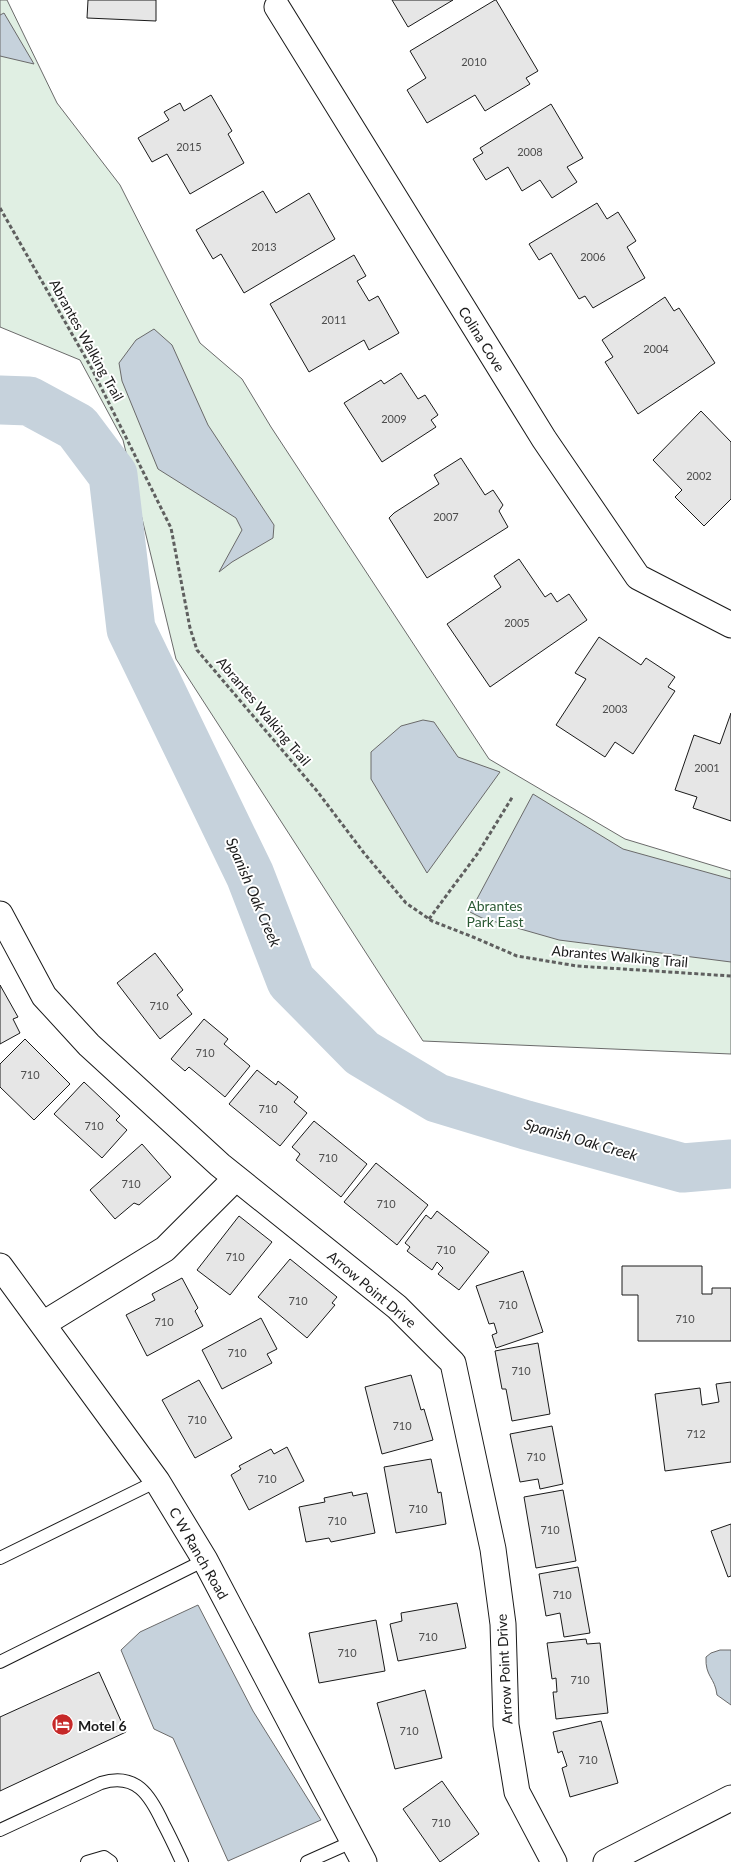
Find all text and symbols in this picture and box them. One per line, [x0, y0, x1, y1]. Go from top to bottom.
house number: 2010 [461, 55, 487, 68]
house number: 2015 [176, 140, 202, 153]
house number: 2008 [517, 145, 543, 158]
house number: 2013 [251, 240, 277, 253]
house number: 2006 [580, 250, 606, 263]
street label: Abrantes Walking Trail [46, 276, 128, 404]
street label: Colina Cove [455, 303, 509, 375]
house number: 2011 [321, 313, 347, 326]
house number: 2004 [643, 342, 669, 355]
house number: 2009 [381, 412, 407, 425]
house number: 2002 [686, 469, 712, 482]
house number: 2007 [433, 510, 459, 523]
house number: 2005 [504, 616, 530, 629]
street label: Abrantes Walking Trail [214, 653, 314, 769]
house number: 2003 [602, 702, 628, 715]
house number: 2001 [694, 761, 720, 774]
water label: Spanish Oak Creek [223, 835, 285, 950]
park label: Abrantes Park East [467, 897, 523, 930]
street label: Abrantes Walking Trail [551, 942, 689, 970]
house number: 710 [149, 999, 169, 1012]
house number: 710 [195, 1046, 215, 1059]
house number: 710 [20, 1068, 40, 1081]
house number: 710 [258, 1102, 278, 1115]
water label: Spanish Oak Creek [522, 1114, 640, 1164]
house number: 710 [84, 1119, 104, 1132]
house number: 710 [318, 1151, 338, 1164]
house number: 710 [121, 1177, 141, 1190]
house number: 710 [376, 1197, 396, 1210]
house number: 710 [436, 1243, 456, 1256]
street label: Arrow Point Drive [324, 1247, 420, 1331]
house number: 710 [225, 1250, 245, 1263]
house number: 710 [288, 1294, 308, 1307]
house number: 710 [498, 1298, 518, 1311]
house number: 710 [675, 1312, 695, 1325]
house number: 710 [154, 1315, 174, 1328]
house number: 710 [227, 1346, 247, 1359]
house number: 710 [511, 1364, 531, 1377]
house number: 710 [187, 1413, 207, 1426]
house number: 710 [392, 1419, 412, 1432]
house number: 712 [686, 1427, 706, 1440]
house number: 710 [526, 1450, 546, 1463]
house number: 710 [257, 1472, 277, 1485]
house number: 710 [408, 1502, 428, 1515]
street label: C W Ranch Road [166, 1504, 232, 1602]
house number: 710 [327, 1514, 347, 1527]
house number: 710 [540, 1523, 560, 1536]
house number: 710 [552, 1588, 572, 1601]
street label: Arrow Point Drive [493, 1613, 515, 1725]
house number: 710 [418, 1630, 438, 1643]
house number: 710 [337, 1646, 357, 1659]
house number: 710 [570, 1673, 590, 1686]
hotel icon: Motel 6 [50, 1713, 74, 1737]
place label: Motel 6 [78, 1717, 127, 1734]
house number: 710 [399, 1724, 419, 1737]
house number: 710 [578, 1753, 598, 1766]
house number: 710 [431, 1816, 451, 1829]

